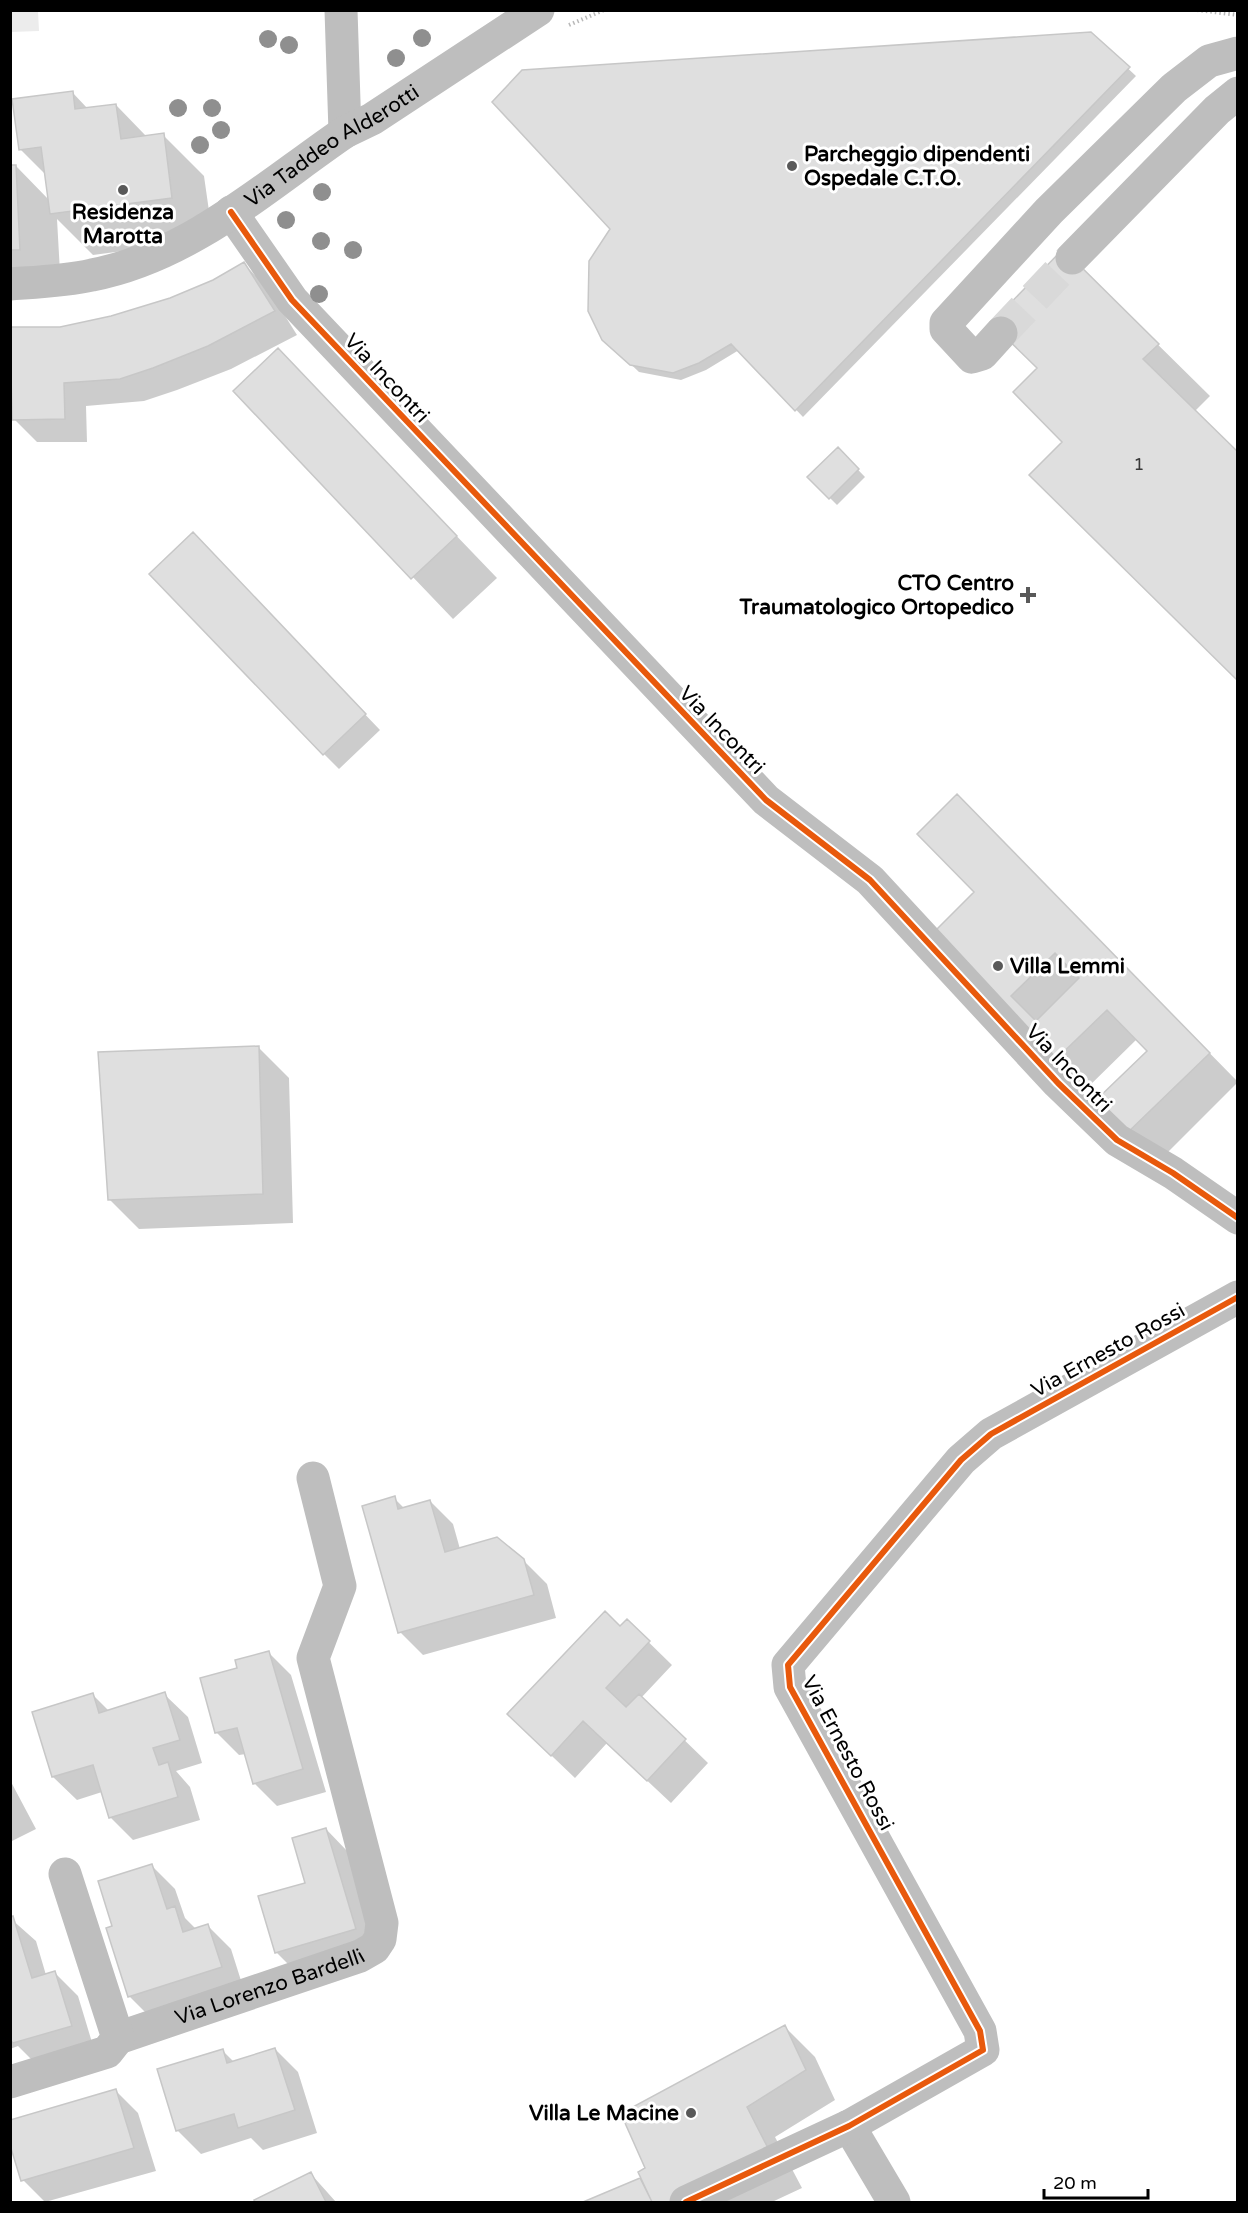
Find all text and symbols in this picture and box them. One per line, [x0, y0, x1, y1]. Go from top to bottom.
street label: Via Taddeo Alderotti [240, 80, 424, 213]
place label: Parcheggio dipendenti Ospedale C.T.O. [804, 142, 1030, 191]
marker: Parcheggio dipendenti Ospedale C.T.O. [785, 159, 799, 173]
marker: Residenza Marotta [116, 183, 130, 197]
place label: Residenza Marotta [72, 200, 174, 249]
street label: Via Incontri [339, 328, 434, 428]
house number: 1 [1133, 453, 1145, 475]
place label: CTO Centro Traumatologico Ortopedico [739, 571, 1014, 620]
marker: CTO Centro Traumatologico Ortopedico [1019, 586, 1037, 604]
street label: Via Incontri [673, 681, 770, 780]
place label: Villa Lemmi [1010, 954, 1125, 979]
marker: Villa Lemmi [991, 959, 1005, 973]
street label: Via Incontri [1020, 1019, 1117, 1118]
street label: Via Ernesto Rossi [1027, 1298, 1190, 1403]
street label: Via Ernesto Rossi [796, 1671, 899, 1835]
street label: Via Lorenzo Bardelli [172, 1944, 369, 2031]
place label: Villa Le Macine [529, 2101, 679, 2126]
marker: Villa Le Macine [684, 2106, 698, 2120]
scale bar [1044, 2162, 1148, 2200]
text: 20 m [1053, 2172, 1097, 2194]

